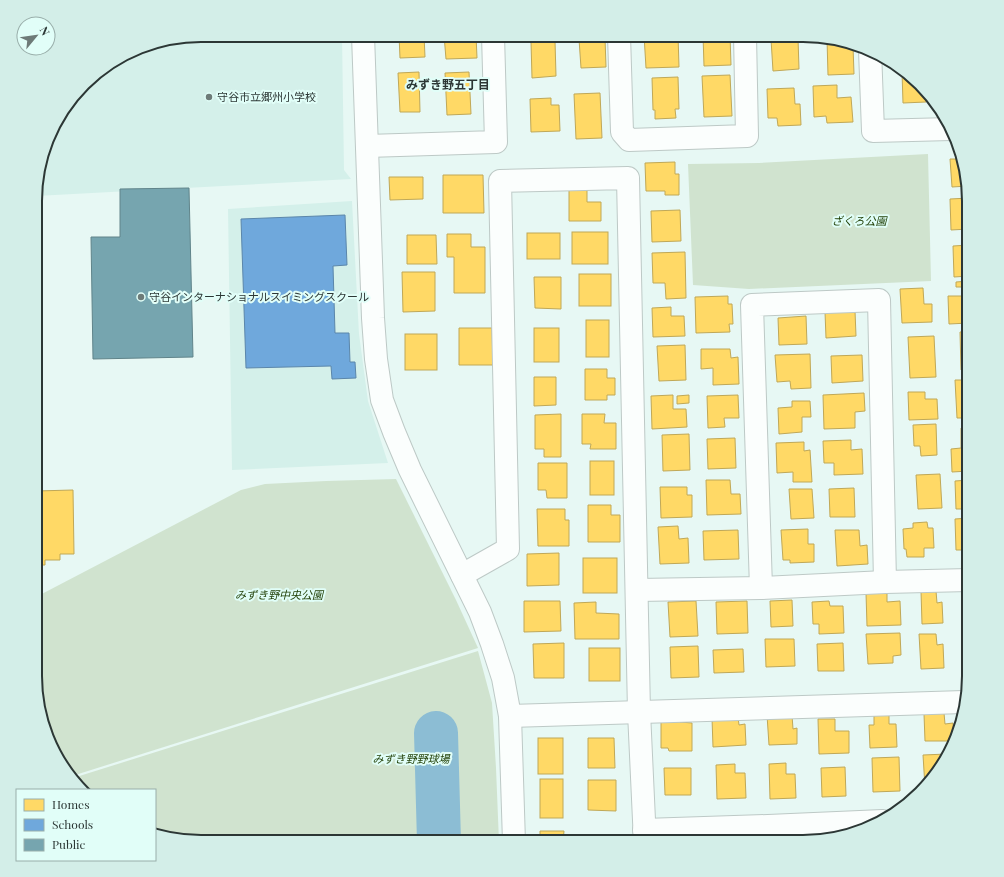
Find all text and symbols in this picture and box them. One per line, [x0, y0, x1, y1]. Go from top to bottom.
north arrow [16, 16, 56, 56]
text: N [37, 24, 54, 38]
district label: みずき野五丁目 [406, 76, 490, 92]
place label: 守谷市立郷州小学校 [217, 89, 316, 104]
marker: 守谷市立郷州小学校 [204, 92, 214, 102]
park label: ざくろ公園 [832, 213, 888, 228]
place label: 守谷インターナショナルスイミングスクール [149, 289, 369, 304]
marker: 守谷インターナショナルスイミングスクール [136, 292, 146, 302]
park label: みずき野中央公園 [235, 587, 325, 602]
park label: みずき野野球場 [373, 751, 451, 766]
legend [16, 789, 156, 861]
text: Homes [52, 796, 90, 812]
text: Schools [52, 816, 93, 832]
text: Public [52, 836, 86, 852]

